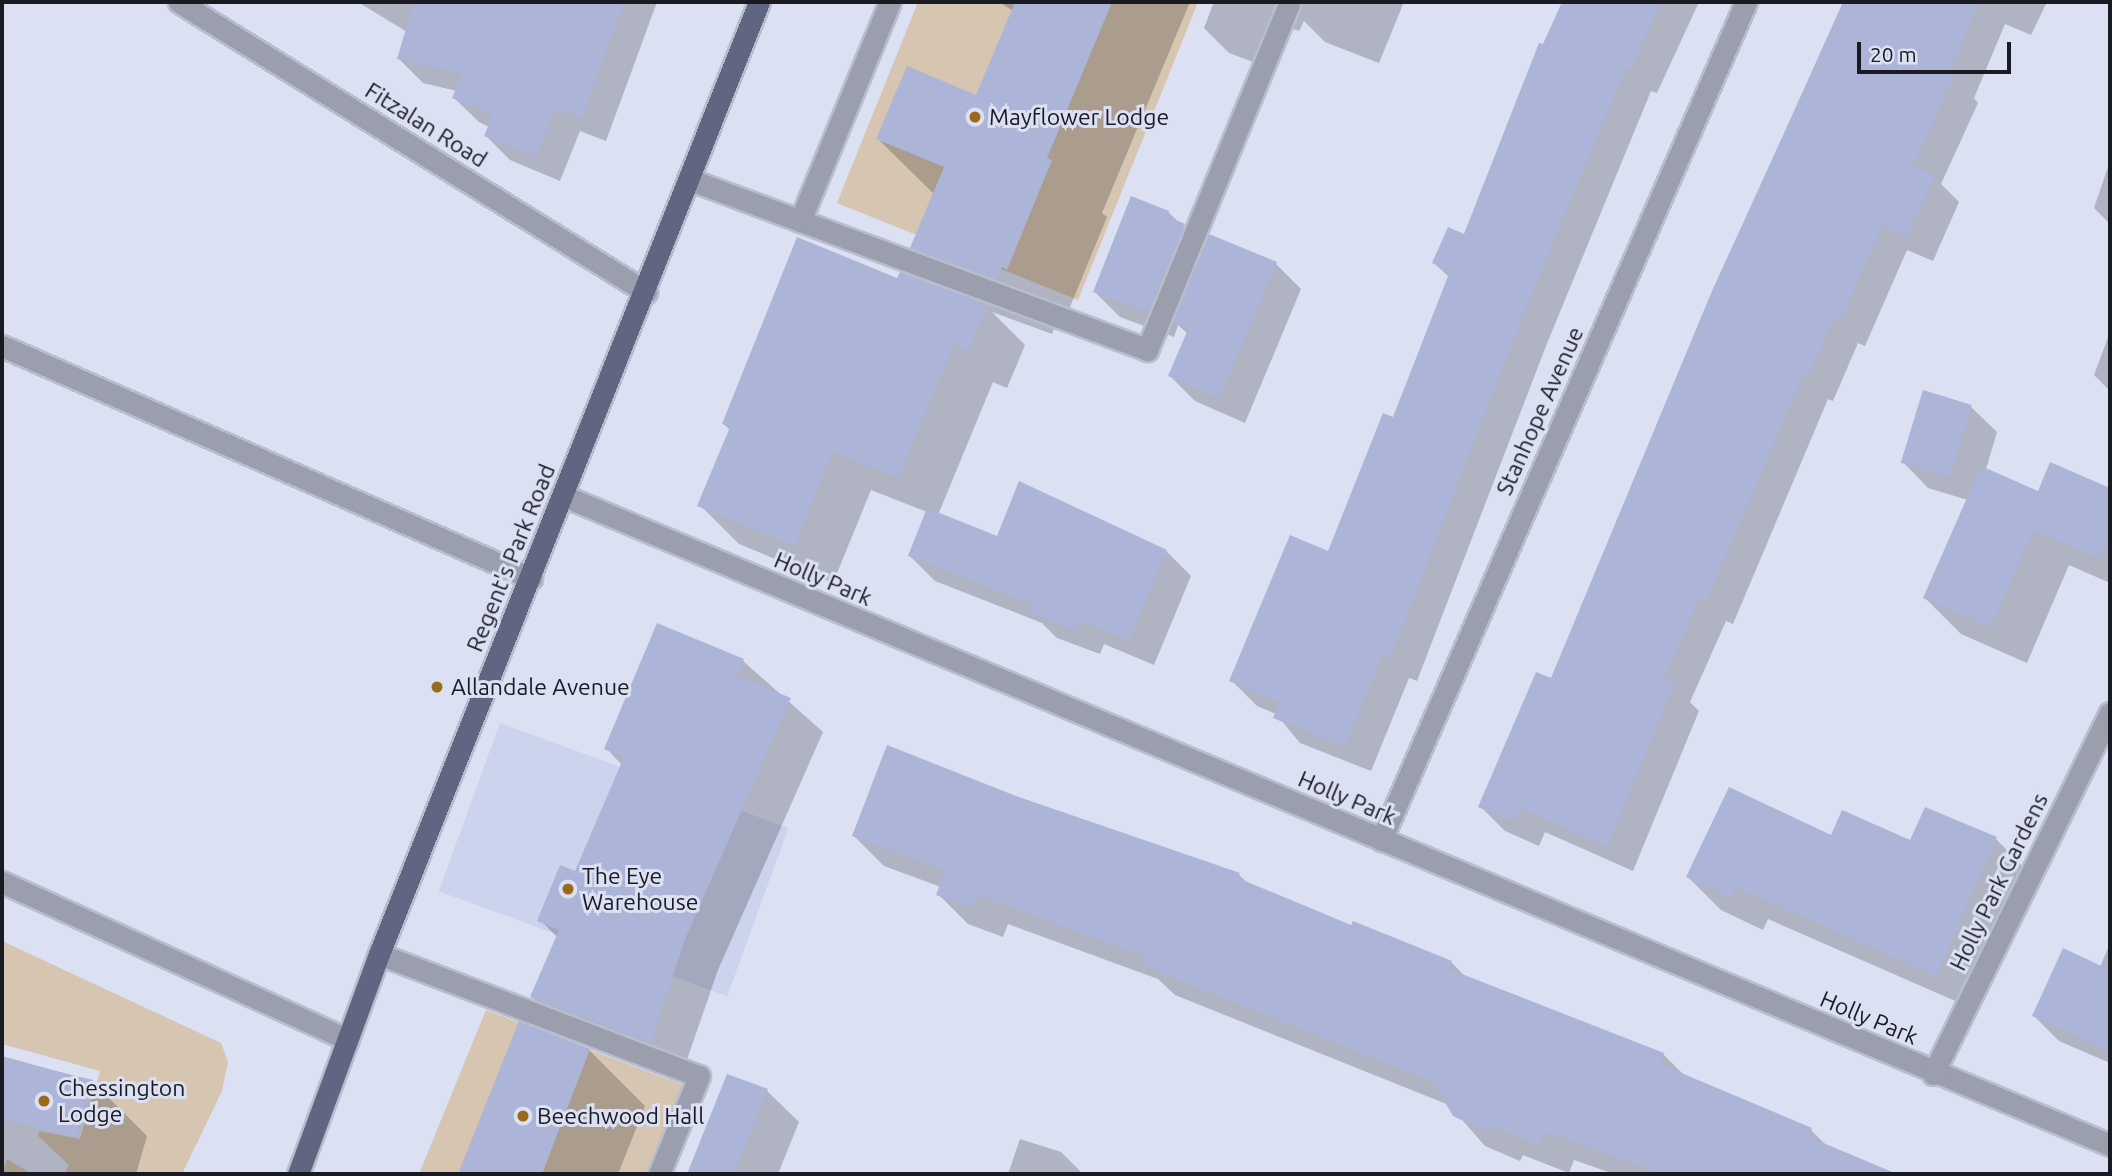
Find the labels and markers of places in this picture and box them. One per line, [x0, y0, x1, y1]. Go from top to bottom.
place label: Mayflower Lodge [989, 103, 1169, 131]
marker: Mayflower Lodge [967, 109, 983, 125]
place label: Allandale Avenue [451, 673, 630, 701]
marker: Allandale Avenue [429, 679, 445, 695]
place label: The Eye Warehouse [582, 862, 698, 916]
marker: The Eye Warehouse [560, 881, 576, 897]
place label: Chessington Lodge [58, 1074, 185, 1128]
marker: Chessington Lodge [36, 1093, 52, 1109]
place label: Beechwood Hall [537, 1102, 704, 1130]
marker: Beechwood Hall [515, 1108, 531, 1124]

